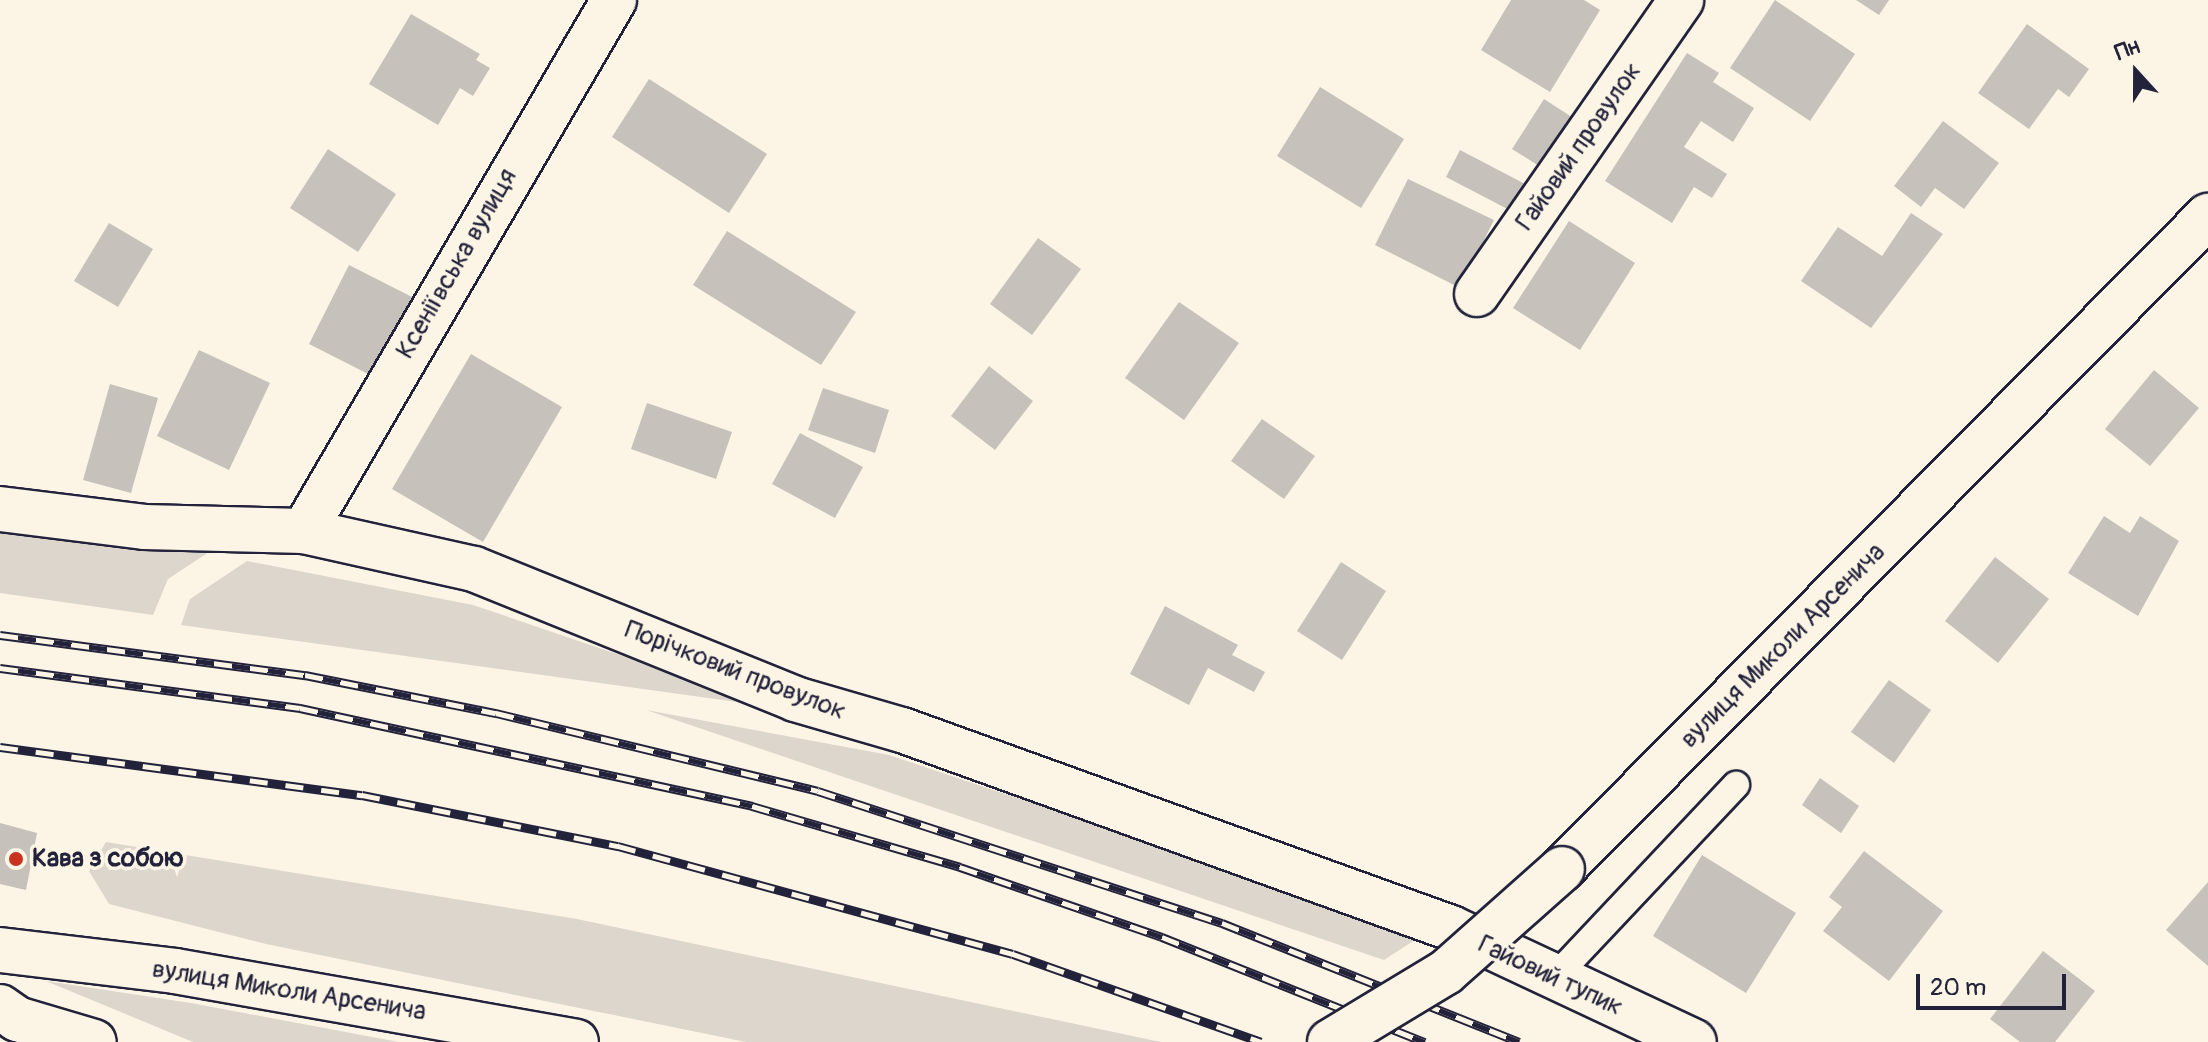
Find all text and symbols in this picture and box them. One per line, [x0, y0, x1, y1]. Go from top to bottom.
north arrow [2096, 32, 2176, 112]
text: Пн [2111, 32, 2144, 67]
street label: Гайовий провулок [1509, 57, 1649, 237]
street label: Ксеніївська вулиця [390, 163, 524, 365]
street label: вулиця Миколи Арсенича [1674, 537, 1892, 755]
street label: Порічковий провулок [620, 615, 850, 727]
place label: Кава з собою [32, 843, 184, 875]
marker: Кава з собою [7, 850, 25, 868]
street label: Гайовий тупик [1473, 929, 1627, 1023]
street label: вулиця Миколи Арсенича [150, 954, 428, 1028]
scale bar [1920, 958, 2070, 1008]
text: 20 m [1930, 973, 1986, 1002]

